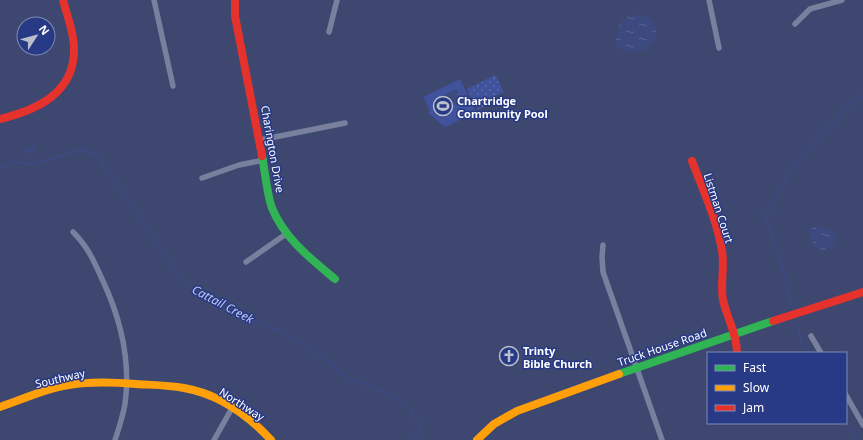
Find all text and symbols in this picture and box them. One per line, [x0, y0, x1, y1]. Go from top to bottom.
north arrow [16, 16, 56, 56]
text: N [36, 22, 53, 38]
place label: Chartridge Community Pool [457, 93, 548, 121]
sports icon: Chartridge Community Pool [432, 95, 454, 117]
street label: Charington Drive [258, 104, 288, 194]
street label: Listman Court [701, 171, 737, 245]
water label: Cattail Creek [189, 281, 258, 328]
street label: Truck House Road [615, 325, 709, 369]
place label: Trinty Bible Church [523, 343, 592, 371]
church icon: Trinty Bible Church [498, 345, 520, 367]
legend [707, 352, 847, 424]
text: Fast [743, 359, 767, 376]
street label: Southway [34, 365, 87, 391]
text: Slow [743, 379, 770, 396]
street label: Northway [217, 384, 268, 424]
text: Jam [742, 399, 764, 416]

